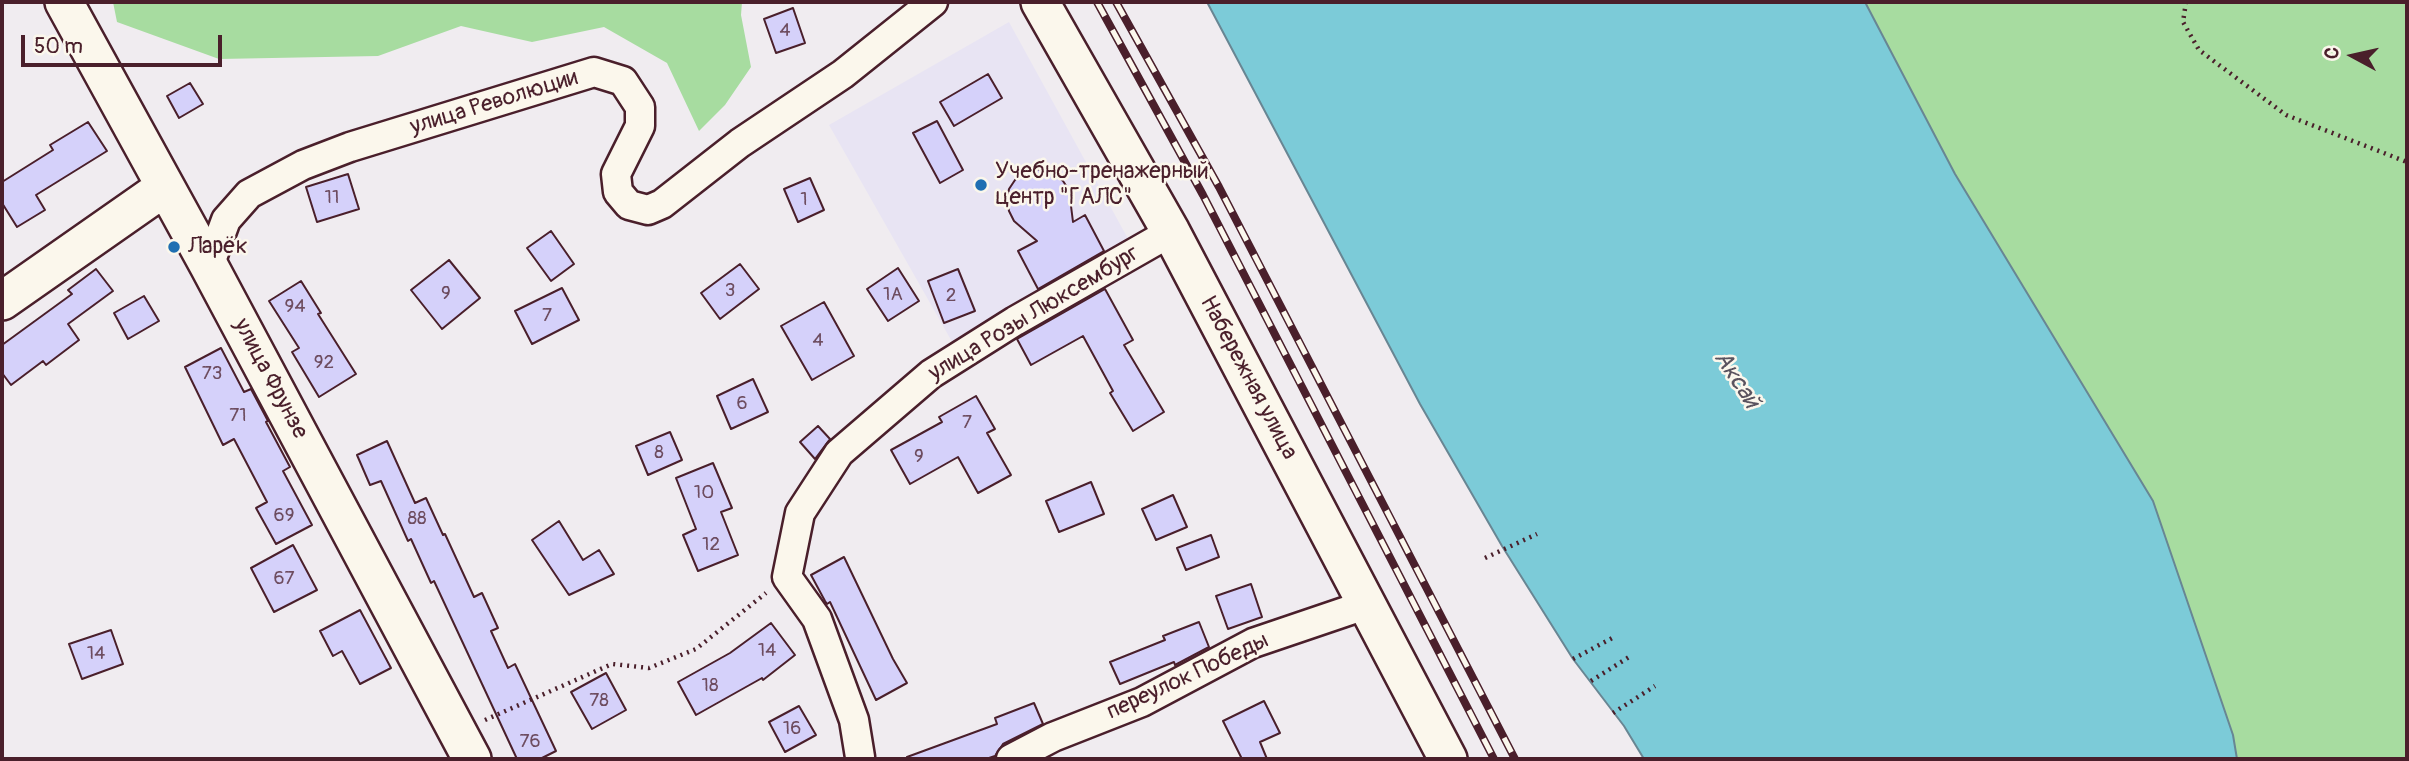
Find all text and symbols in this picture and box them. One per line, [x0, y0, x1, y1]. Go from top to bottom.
house number: 4 [779, 20, 791, 42]
scale bar [24, 21, 226, 65]
north arrow [2318, 21, 2388, 91]
text: 50 m [34, 33, 83, 60]
text: С [2320, 46, 2345, 61]
street label: улица Революции [407, 64, 581, 142]
place label: Учебно-тренажерный центр "ГАЛС" [995, 158, 1209, 212]
marker: Учебно-тренажерный центр "ГАЛС" [973, 177, 989, 193]
house number: 11 [325, 187, 339, 209]
house number: 1 [800, 189, 808, 211]
place label: Ларёк [188, 233, 248, 261]
marker: Ларёк [166, 239, 182, 255]
street label: улица Розы Люксембург [924, 240, 1144, 388]
house number: 3 [725, 280, 735, 302]
house number: 9 [441, 283, 451, 305]
house number: 1А [883, 284, 903, 306]
house number: 2 [946, 285, 956, 307]
street label: Набережная улица [1193, 291, 1303, 465]
house number: 94 [285, 296, 305, 318]
house number: 7 [542, 305, 552, 327]
street label: улица Фрунзе [227, 314, 313, 444]
house number: 4 [812, 330, 824, 352]
water label: Аксай [1707, 346, 1765, 414]
house number: 92 [314, 352, 334, 374]
house number: 73 [202, 363, 222, 385]
house number: 6 [736, 393, 748, 415]
house number: 71 [229, 405, 247, 427]
house number: 7 [962, 412, 972, 434]
house number: 8 [654, 442, 664, 464]
house number: 9 [914, 446, 924, 468]
house number: 10 [694, 482, 714, 504]
house number: 69 [274, 505, 294, 527]
house number: 88 [407, 508, 427, 530]
house number: 12 [702, 534, 720, 556]
house number: 67 [274, 568, 294, 590]
street label: переулок Победы [1103, 627, 1273, 727]
house number: 14 [758, 640, 776, 662]
house number: 14 [87, 643, 105, 665]
house number: 18 [701, 675, 719, 697]
house number: 78 [589, 690, 609, 712]
house number: 16 [783, 718, 801, 740]
house number: 76 [519, 731, 541, 753]

